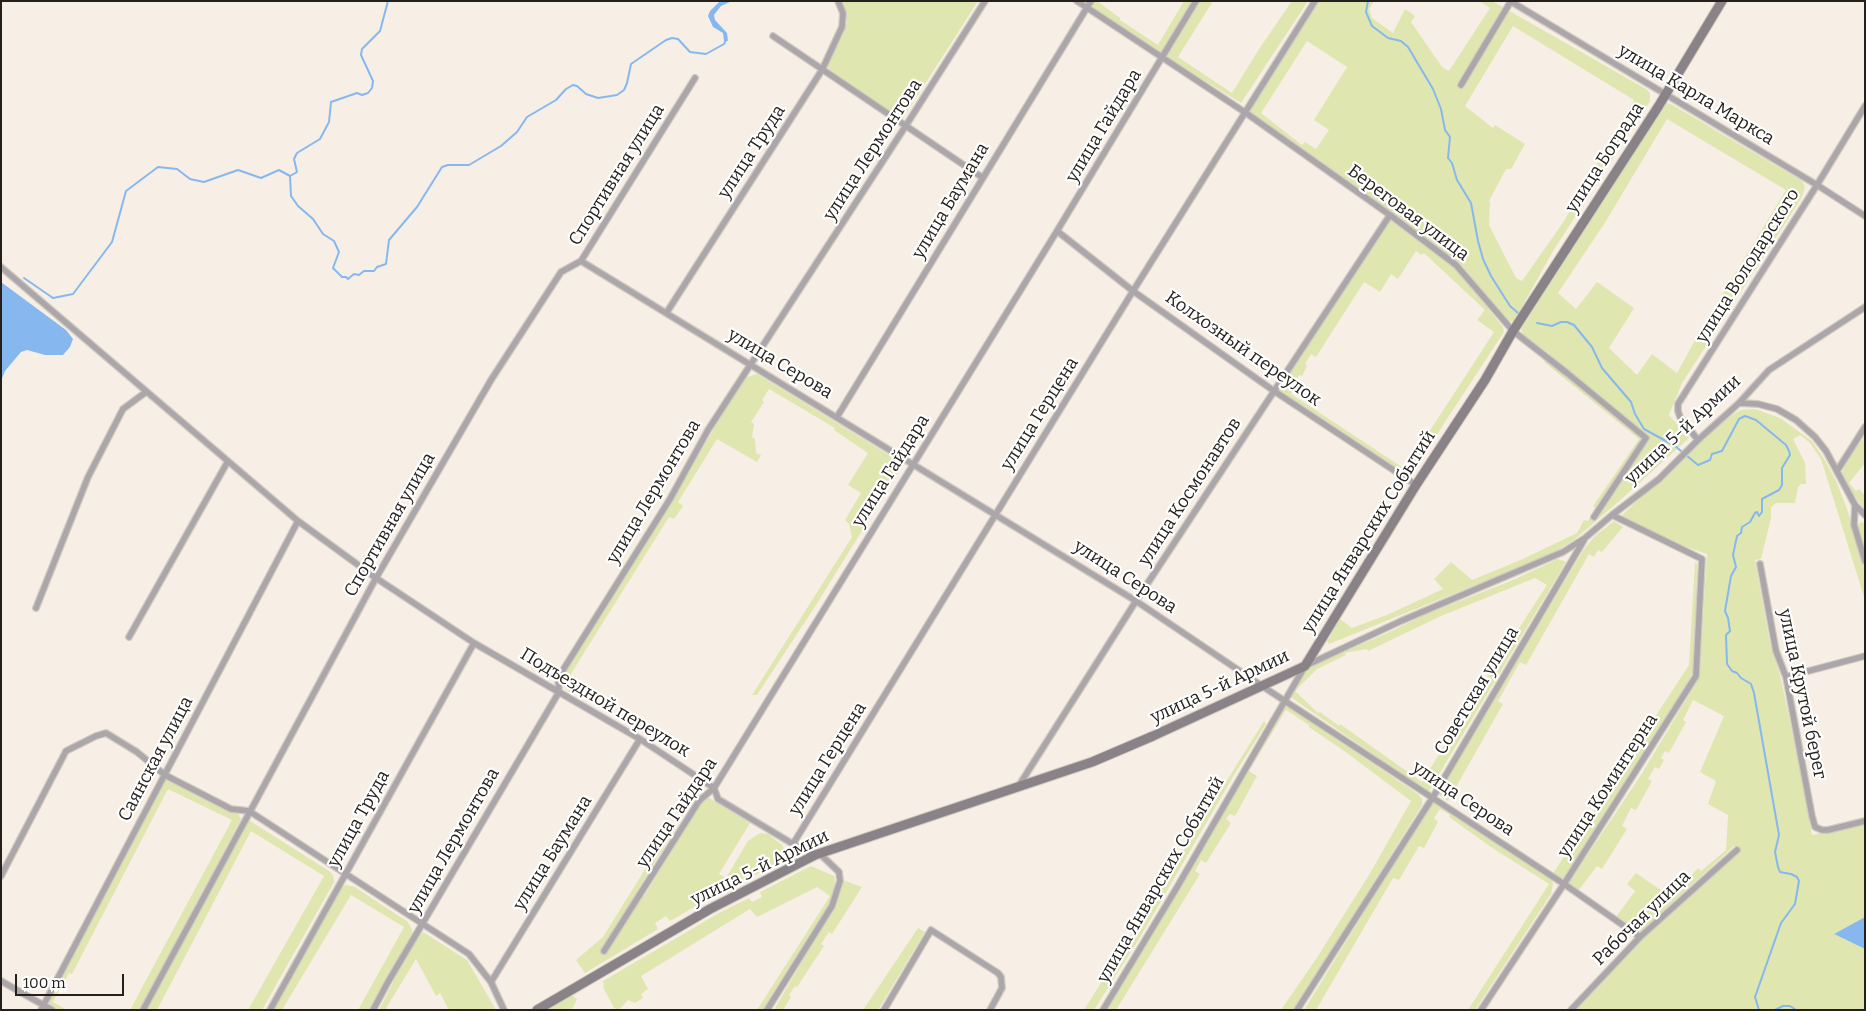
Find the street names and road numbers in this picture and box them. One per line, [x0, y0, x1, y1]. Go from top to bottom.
street label: улица Карла Маркса [1614, 40, 1778, 150]
street label: улица Гайдара [1062, 65, 1146, 187]
street label: улица Лермонтова [819, 75, 927, 225]
street label: улица Бограда [1561, 99, 1649, 217]
street label: Спортивная улица [565, 100, 669, 250]
street label: улица Труда [714, 101, 790, 203]
street label: улица Баумана [908, 139, 994, 263]
street label: Береговая улица [1343, 160, 1473, 266]
street label: улица Володарского [1692, 185, 1804, 347]
street label: Колхозный переулок [1161, 287, 1325, 411]
street label: улица Серова [724, 324, 836, 404]
street label: улица Герцена [997, 354, 1083, 474]
street label: улица 5-й Армии [1621, 371, 1745, 489]
street label: улица Гайдара [848, 411, 934, 531]
street label: улица Космонавтов [1134, 414, 1246, 570]
street label: улица Лермонтова [602, 416, 706, 568]
street label: улица Январских Событий [1298, 427, 1440, 637]
street label: Спортивная улица [340, 449, 440, 601]
street label: улица Серова [1069, 536, 1181, 618]
street label: улица Крутой берег [1773, 607, 1831, 781]
street label: Советская улица [1430, 623, 1524, 759]
street label: Подъездной переулок [516, 644, 694, 762]
street label: улица 5-й Армии [1147, 645, 1293, 729]
street label: Саянская улица [114, 693, 198, 825]
street label: улица Герцена [785, 699, 871, 819]
street label: улица Коминтерна [1553, 710, 1663, 862]
street label: улица Гайдара [632, 754, 722, 872]
street label: улица Серова [1408, 757, 1518, 841]
street label: улица Лермонтова [404, 764, 504, 918]
street label: улица Труда [324, 767, 394, 871]
street label: улица Январских Событий [1093, 773, 1229, 987]
street label: улица Баумана [509, 792, 597, 914]
street label: улица 5-й Армии [688, 825, 832, 911]
street label: Рабочая улица [1589, 866, 1695, 970]

